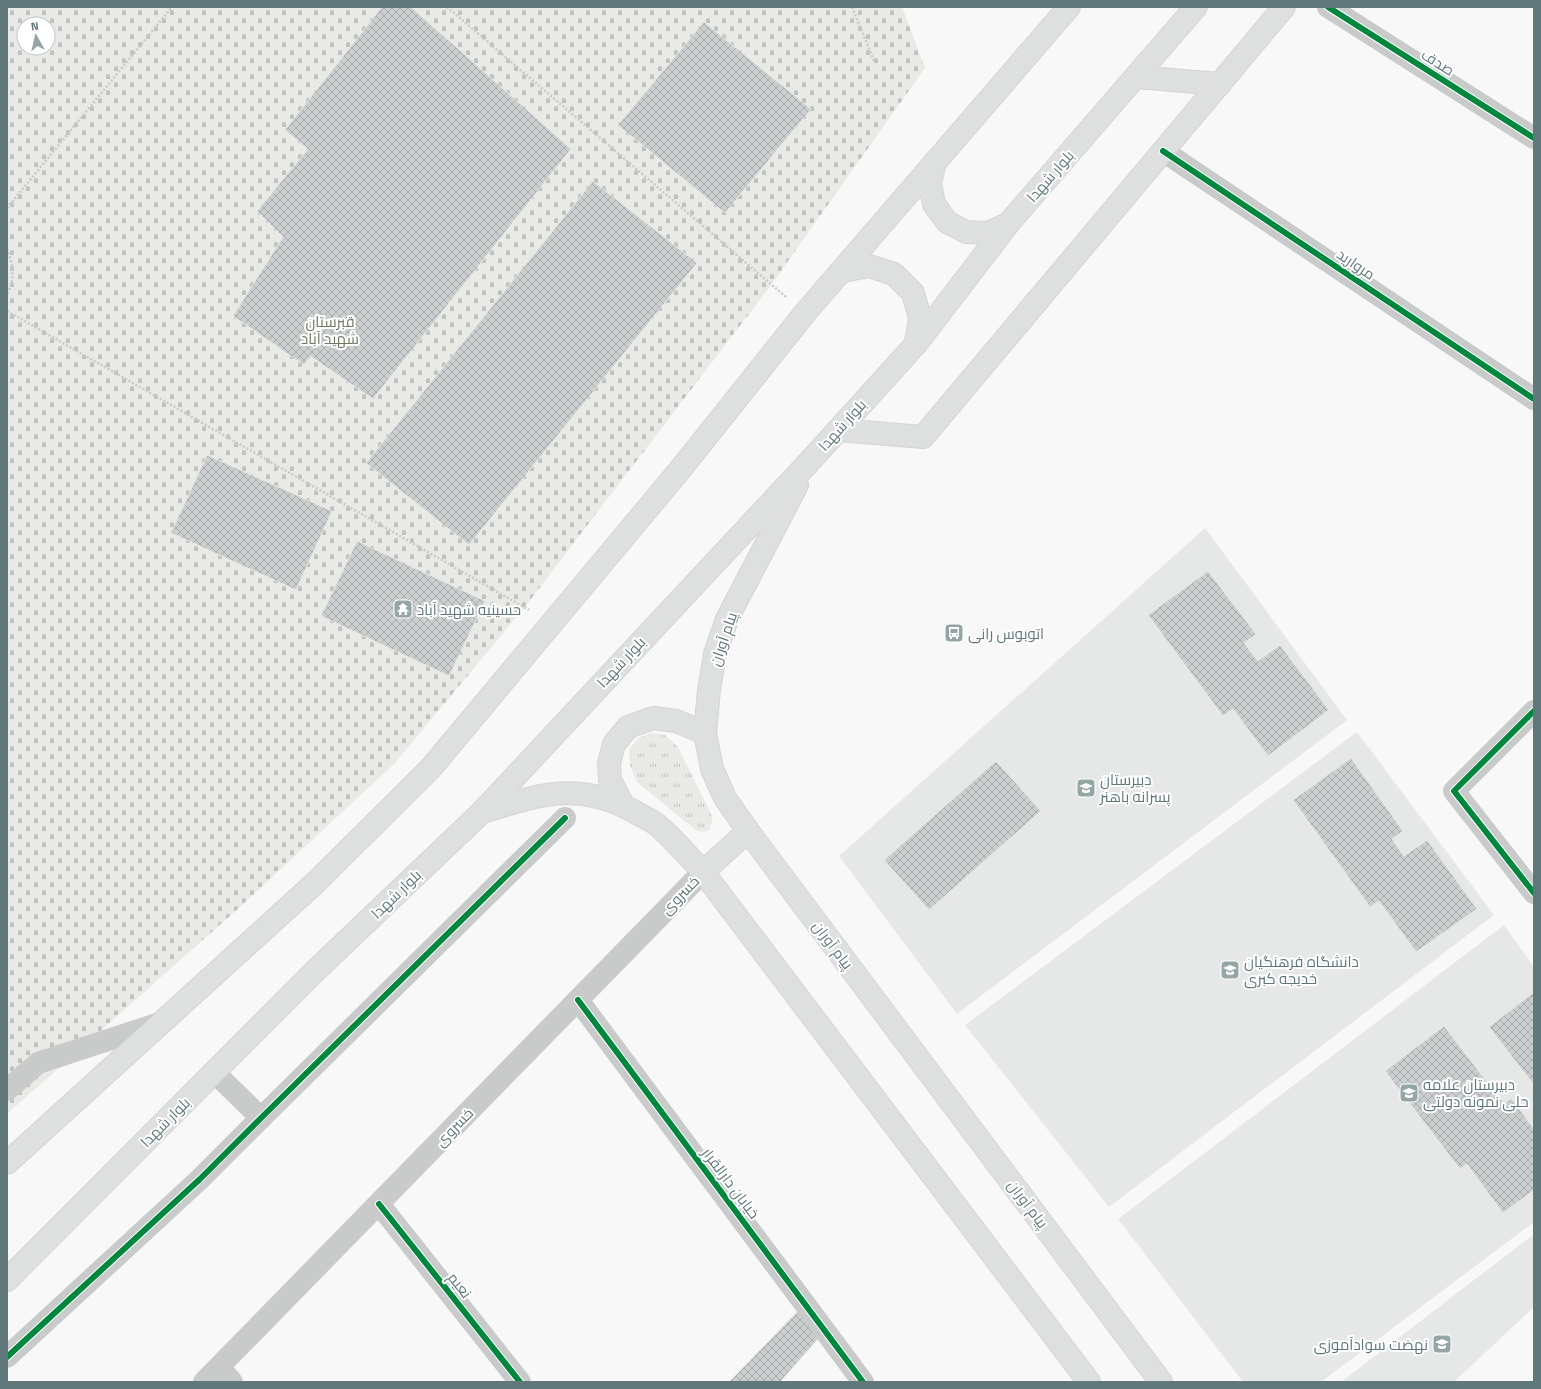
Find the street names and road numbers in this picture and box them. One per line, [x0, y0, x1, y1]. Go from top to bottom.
street label: صدف [1417, 43, 1459, 81]
street label: بلوار شهدا [1021, 145, 1079, 207]
street label: مروارید [1332, 243, 1380, 285]
street label: بلوار شهدا [812, 394, 872, 456]
street label: پیام آوران [703, 609, 743, 669]
street label: بلوار شهدا [591, 631, 651, 693]
street label: بلوار شهدا [365, 864, 427, 924]
street label: خسروی [655, 870, 705, 920]
street label: پیام آوران [807, 916, 859, 974]
street label: بلوار شهدا [135, 1092, 195, 1152]
street label: خسروی [429, 1102, 479, 1152]
street label: خیابان دارالقرار [696, 1142, 766, 1224]
street label: پیام آوران [1002, 1175, 1054, 1233]
street label: نعیم [442, 1267, 478, 1303]

